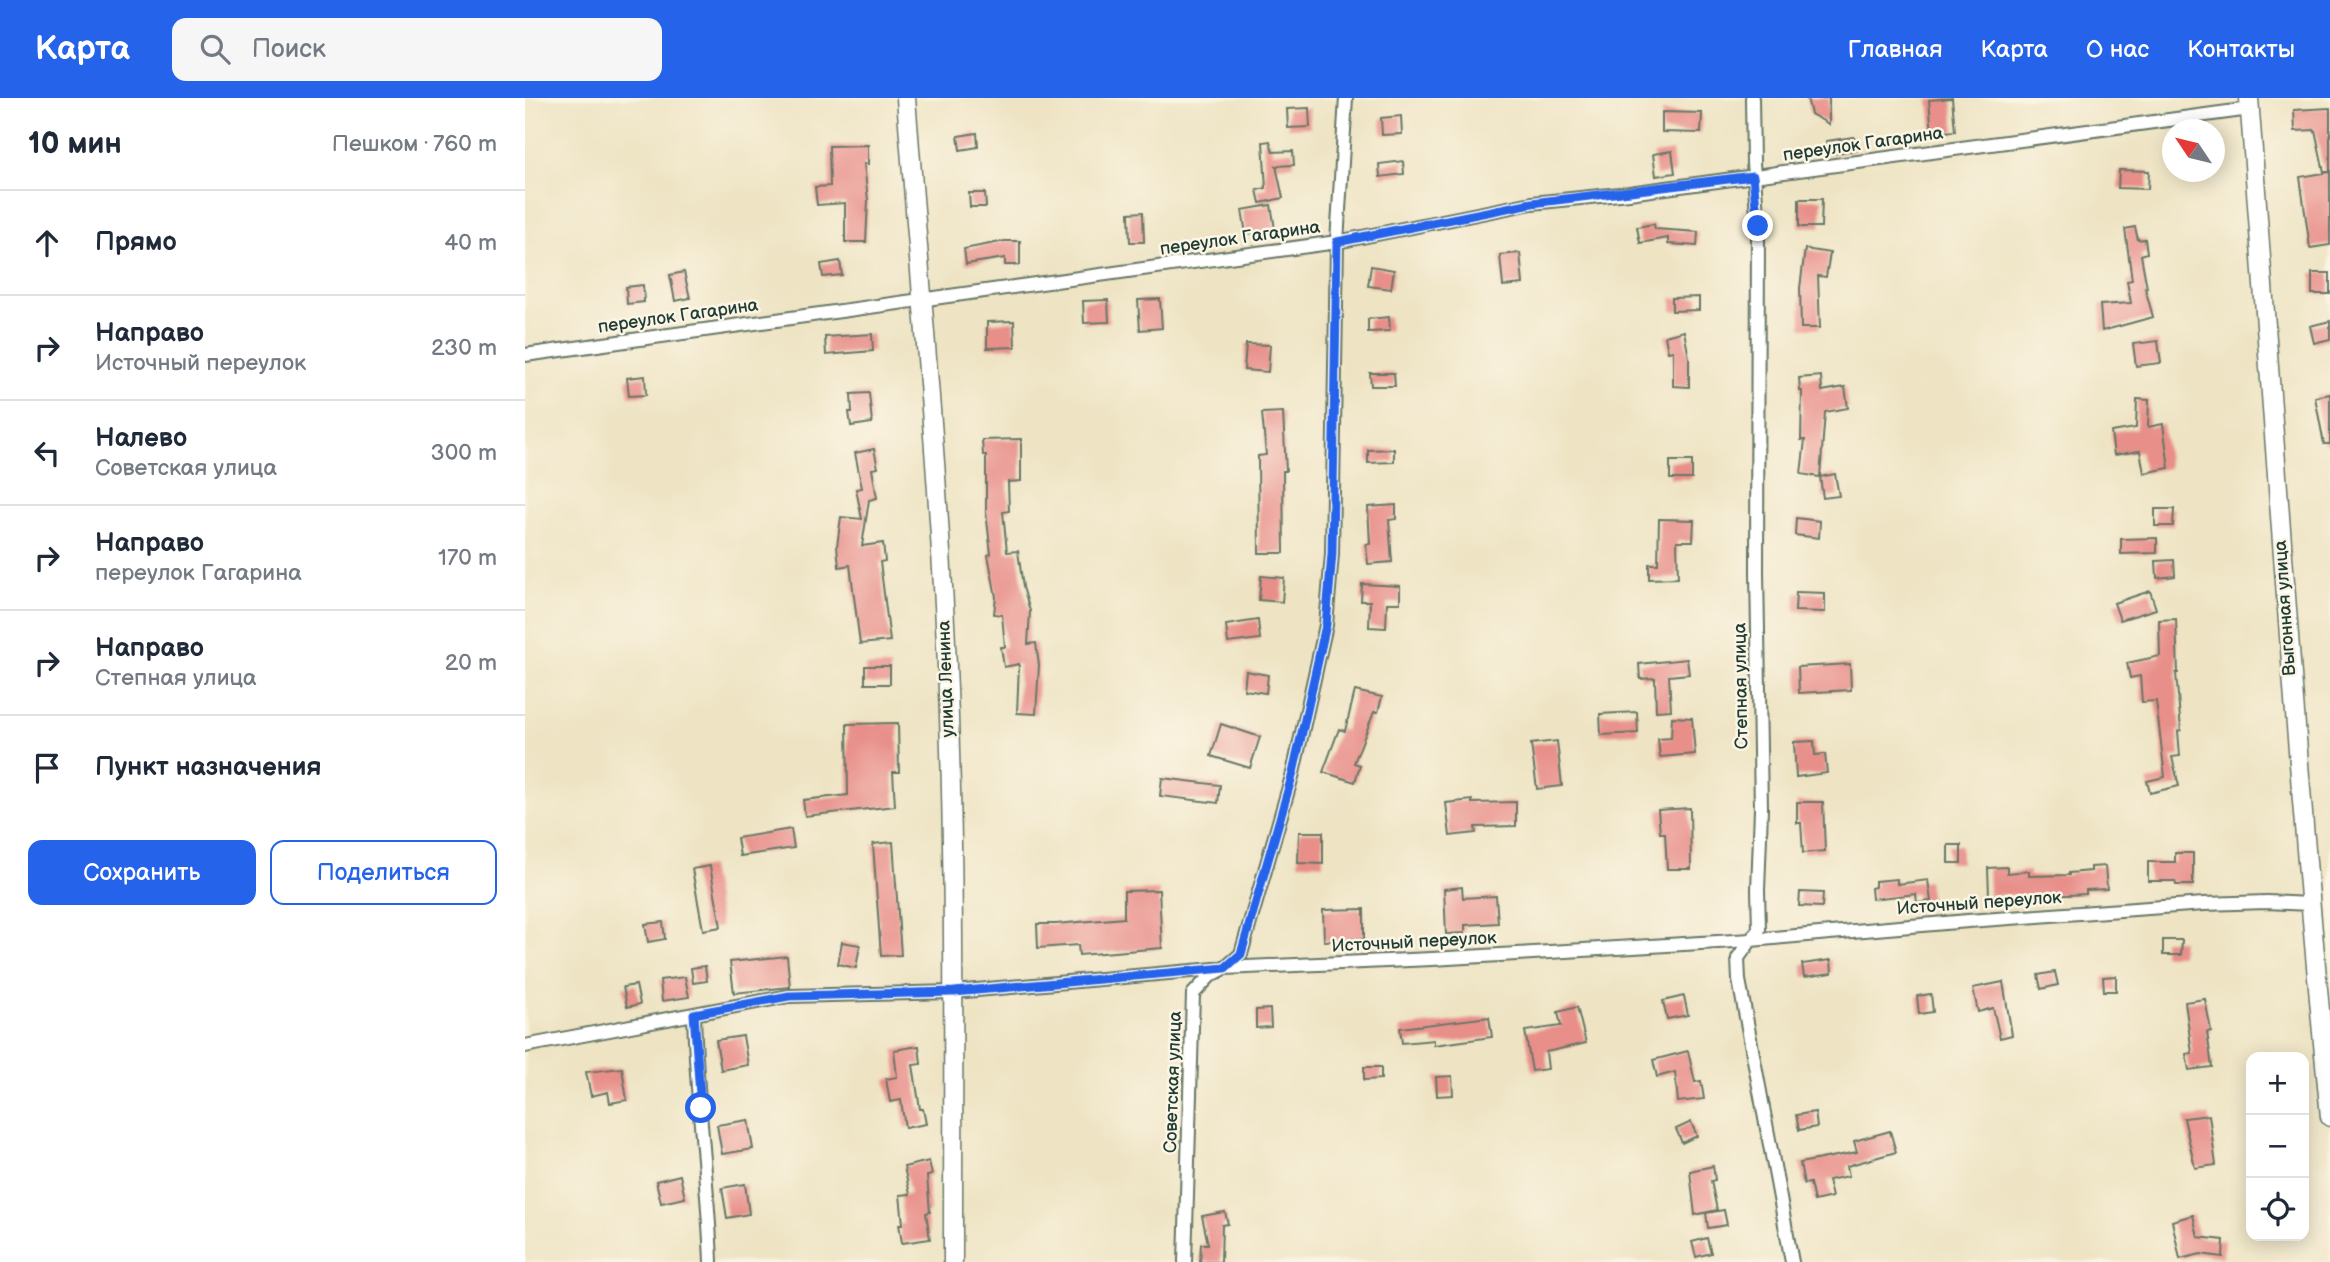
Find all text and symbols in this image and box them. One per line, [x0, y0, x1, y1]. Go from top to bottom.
search box [172, 18, 662, 81]
text: Карта [35, 29, 130, 69]
icon: search [196, 30, 234, 68]
text: Поиск [252, 34, 326, 65]
text: Главная [1848, 35, 1942, 64]
text: Карта [1980, 35, 2048, 64]
text: О нас [2086, 35, 2149, 64]
text: Контакты [2187, 35, 2295, 64]
north arrow [2162, 119, 2225, 182]
street label: переулок Гагарина [1781, 122, 1945, 166]
text: 10 мин [28, 126, 122, 162]
text: Пешком · 760 m [332, 130, 497, 158]
route end [1742, 210, 1773, 241]
street label: переулок Гагарина [1158, 216, 1322, 260]
icon: ahead [28, 224, 66, 262]
text: Прямо [95, 227, 177, 258]
text: 40 m [444, 229, 497, 257]
street label: переулок Гагарина [596, 294, 760, 338]
text: Направо [95, 318, 204, 349]
icon: right [28, 329, 66, 367]
text: 230 m [431, 334, 497, 362]
text: Источный переулок [95, 349, 306, 377]
text: Налево [95, 423, 187, 454]
icon: left [28, 434, 66, 472]
text: 300 m [431, 439, 497, 467]
text: Советская улица [95, 454, 277, 482]
text: Направо [95, 528, 204, 559]
icon: right [28, 539, 66, 577]
street label: Выгонная улица [2270, 539, 2300, 677]
text: 170 m [438, 544, 497, 572]
text: переулок Гагарина [95, 559, 302, 587]
street label: улица Ленина [933, 620, 959, 738]
street label: Степная улица [1729, 622, 1753, 749]
text: Направо [95, 633, 204, 664]
icon: right [28, 644, 66, 682]
text: 20 m [445, 649, 497, 677]
text: Степная улица [95, 664, 257, 692]
icon: arrive [28, 749, 66, 787]
text: Пункт назначения [95, 752, 321, 783]
button: Сохранить [28, 840, 256, 905]
button: Поделиться [270, 840, 497, 905]
street label: Источный переулок [1896, 887, 2063, 919]
street label: Источный переулок [1331, 927, 1497, 957]
street label: Советская улица [1160, 1010, 1186, 1154]
map controls [2246, 1052, 2309, 1241]
button: + [2246, 1052, 2309, 1115]
route start [685, 1092, 716, 1123]
button: − [2246, 1115, 2309, 1178]
button: locate [2246, 1178, 2309, 1241]

